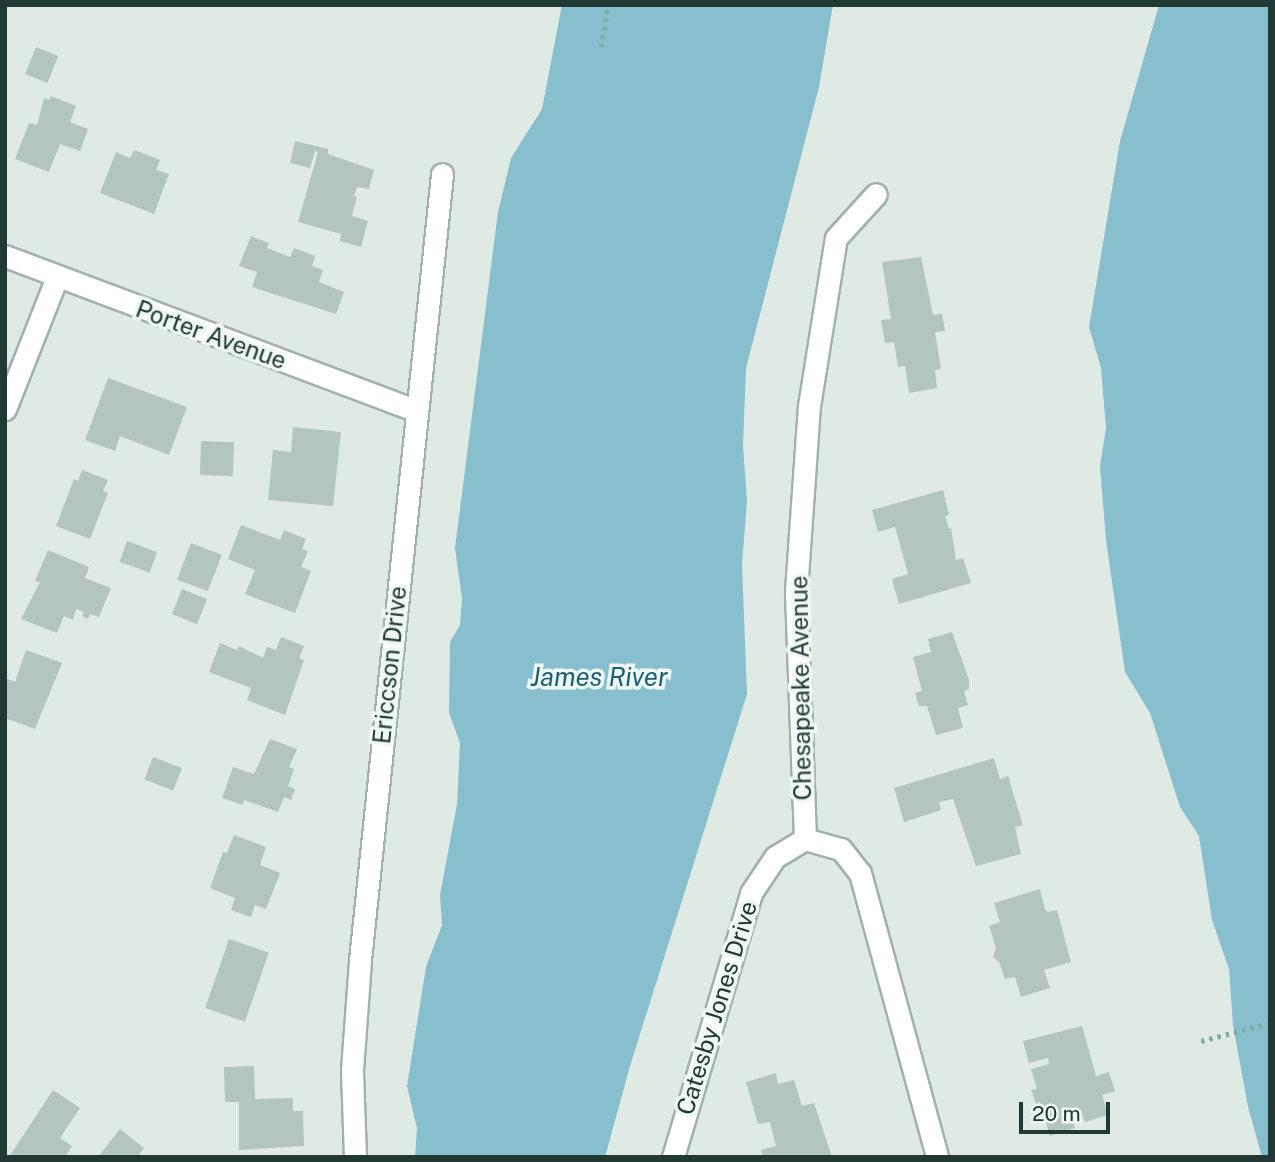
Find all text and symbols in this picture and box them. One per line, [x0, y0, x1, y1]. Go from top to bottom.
street label: Porter Avenue [132, 294, 290, 376]
street label: Chesapeake Avenue [785, 575, 817, 801]
street label: Ericcson Drive [367, 585, 413, 745]
water label: James River [530, 661, 668, 693]
street label: Catesby Jones Drive [671, 898, 763, 1118]
scale bar [1023, 1088, 1114, 1132]
text: 20 m [1032, 1101, 1081, 1126]

